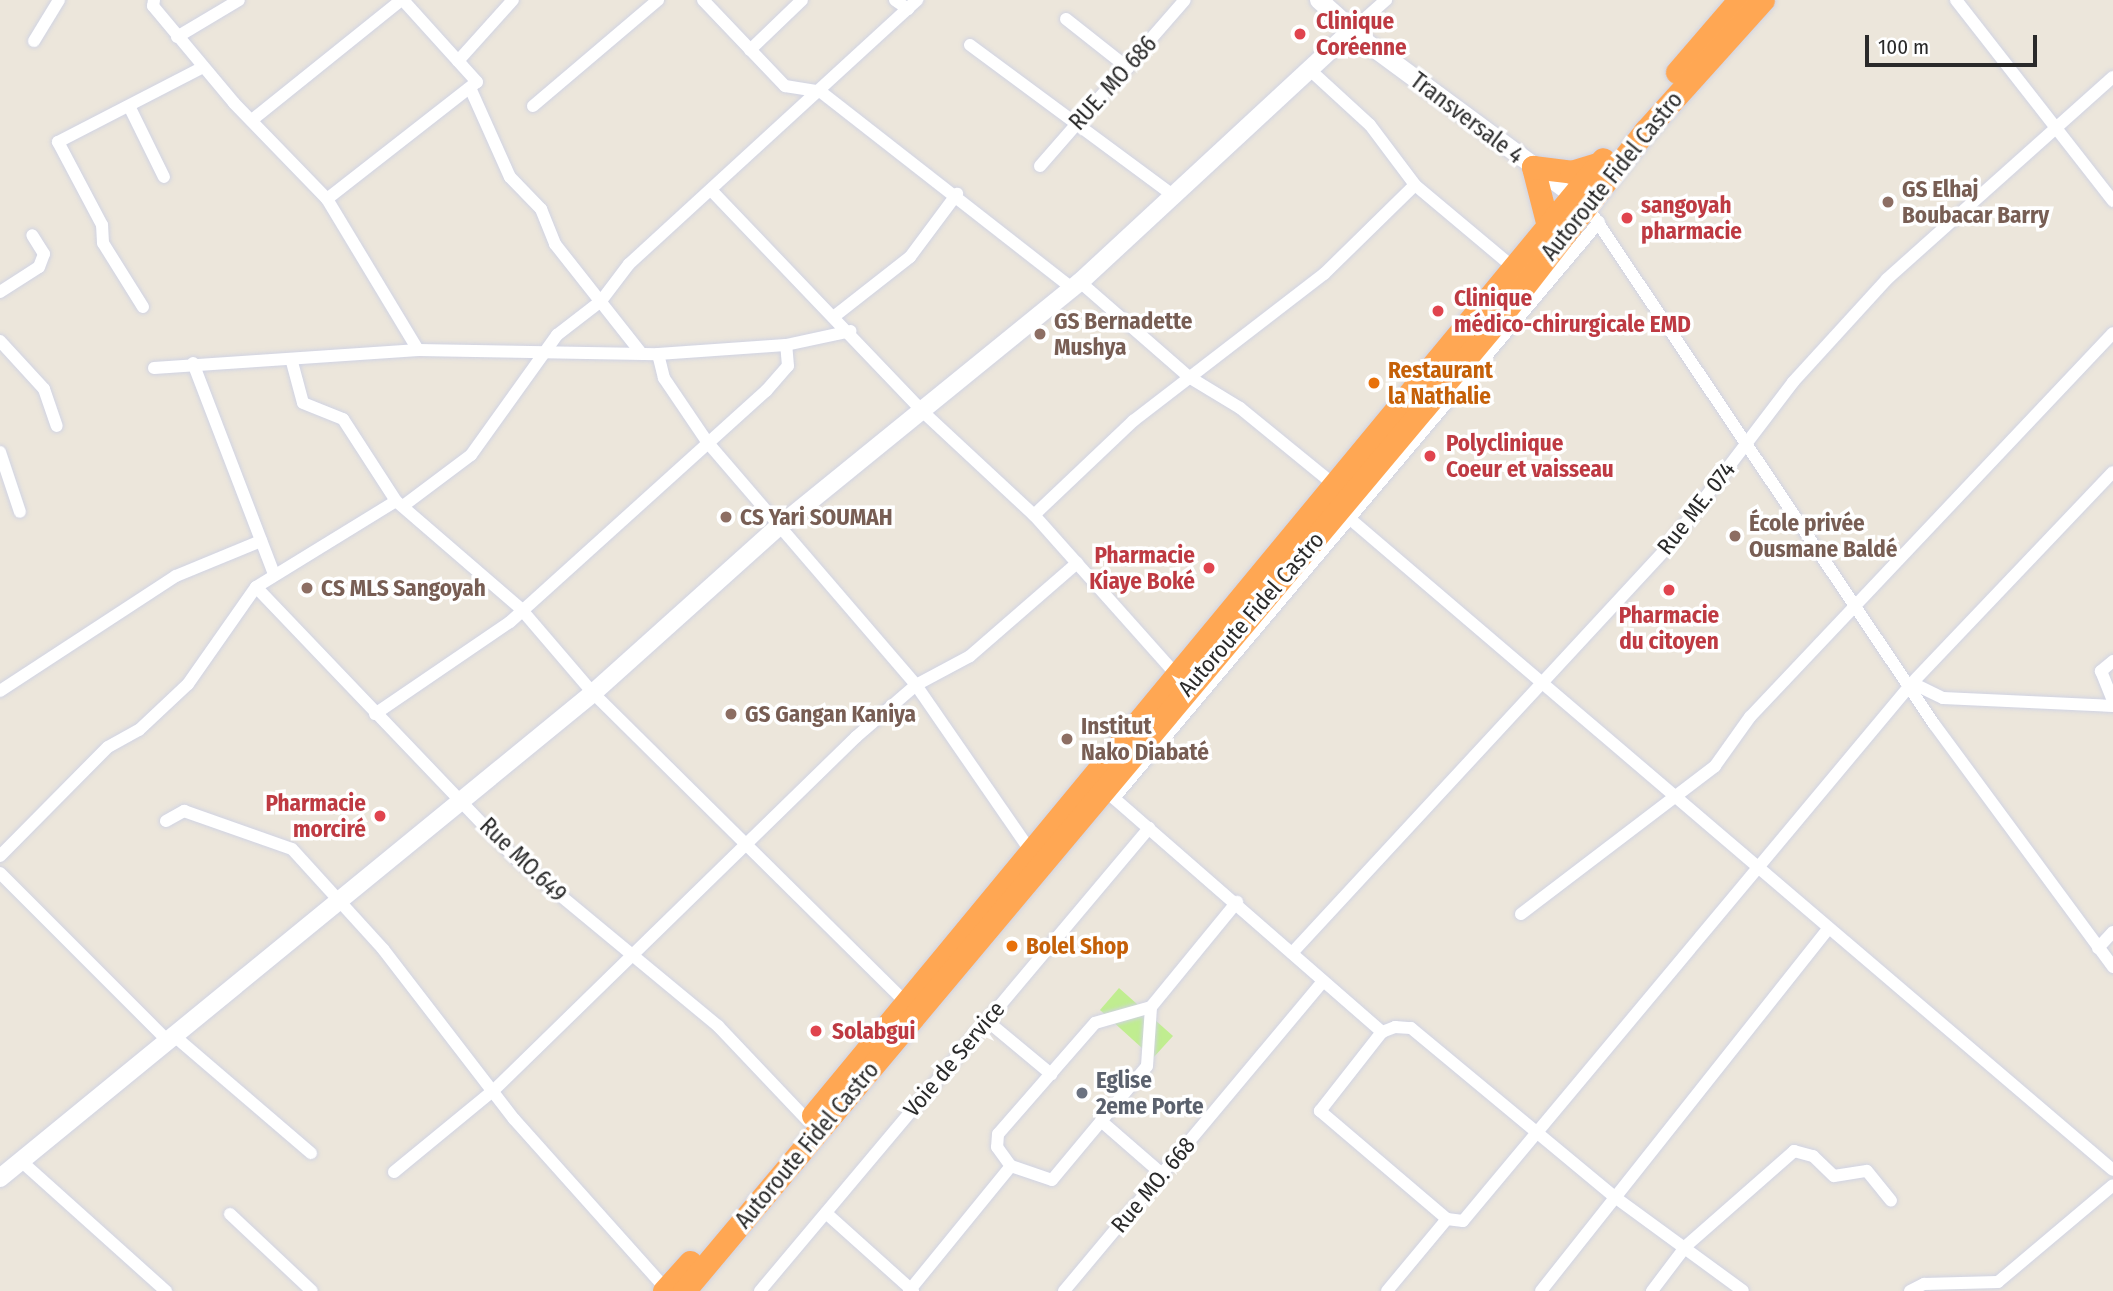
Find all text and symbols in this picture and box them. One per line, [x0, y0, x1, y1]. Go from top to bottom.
place label: Clinique Coréenne [1316, 7, 1407, 61]
scale bar [1868, 21, 2039, 65]
marker: Clinique Coréenne [1290, 24, 1310, 44]
street label: RUE. MO 686 [1064, 30, 1162, 136]
text: 100 m [1878, 34, 1929, 60]
street label: Transversale 4 [1405, 67, 1529, 169]
street label: Autoroute Fidel Castro [1536, 86, 1688, 266]
place label: GS Elhaj Boubacar Barry [1902, 175, 2049, 229]
place label: sangoyah pharmacie [1641, 191, 1742, 245]
marker: GS Elhaj Boubacar Barry [1880, 194, 1896, 210]
marker: sangoyah pharmacie [1619, 210, 1635, 226]
place label: Clinique médico-chirurgicale EMD [1454, 284, 1691, 338]
marker: Clinique médico-chirurgicale EMD [1428, 301, 1448, 321]
place label: GS Bernadette Mushya [1054, 307, 1192, 361]
marker: GS Bernadette Mushya [1032, 326, 1048, 342]
place label: Restaurant la Nathalie [1388, 356, 1493, 410]
marker: Restaurant la Nathalie [1366, 375, 1382, 391]
place label: Polyclinique Coeur et vaisseau [1446, 429, 1614, 483]
marker: Polyclinique Coeur et vaisseau [1420, 446, 1440, 466]
street label: Rue ME. 074 [1651, 456, 1741, 560]
place label: CS Yari SOUMAH [740, 503, 893, 531]
marker: CS Yari SOUMAH [718, 509, 734, 525]
place label: École privée Ousmane Baldé [1749, 509, 1897, 563]
street label: Autoroute Fidel Castro [1172, 526, 1330, 702]
marker: École privée Ousmane Baldé [1727, 528, 1743, 544]
place label: Pharmacie Kiaye Boké [1089, 541, 1195, 595]
marker: Pharmacie Kiaye Boké [1201, 560, 1217, 576]
place label: CS MLS Sangoyah [321, 574, 486, 602]
marker: CS MLS Sangoyah [299, 580, 315, 596]
marker: Pharmacie du citoyen [1661, 582, 1677, 598]
place label: Pharmacie du citoyen [1619, 601, 1719, 655]
place label: GS Gangan Kaniya [745, 700, 916, 728]
marker: GS Gangan Kaniya [723, 706, 739, 722]
place label: Institut Nako Diabaté [1081, 712, 1209, 766]
marker: Institut Nako Diabaté [1059, 731, 1075, 747]
place label: Pharmacie morciré [265, 789, 366, 843]
marker: Pharmacie morciré [372, 808, 388, 824]
street label: Rue MO.649 [474, 812, 572, 908]
place label: Bolel Shop [1026, 932, 1129, 960]
marker: Bolel Shop [1004, 938, 1020, 954]
street label: Voie de Service [898, 996, 1010, 1122]
place label: Solabgui [832, 1017, 915, 1045]
marker: Solabgui [806, 1021, 826, 1041]
street label: Autoroute Fidel Castro [729, 1056, 885, 1234]
place label: Eglise 2eme Porte [1096, 1066, 1204, 1120]
marker: Eglise 2eme Porte [1074, 1085, 1090, 1101]
street label: Rue MO. 668 [1105, 1132, 1201, 1238]

